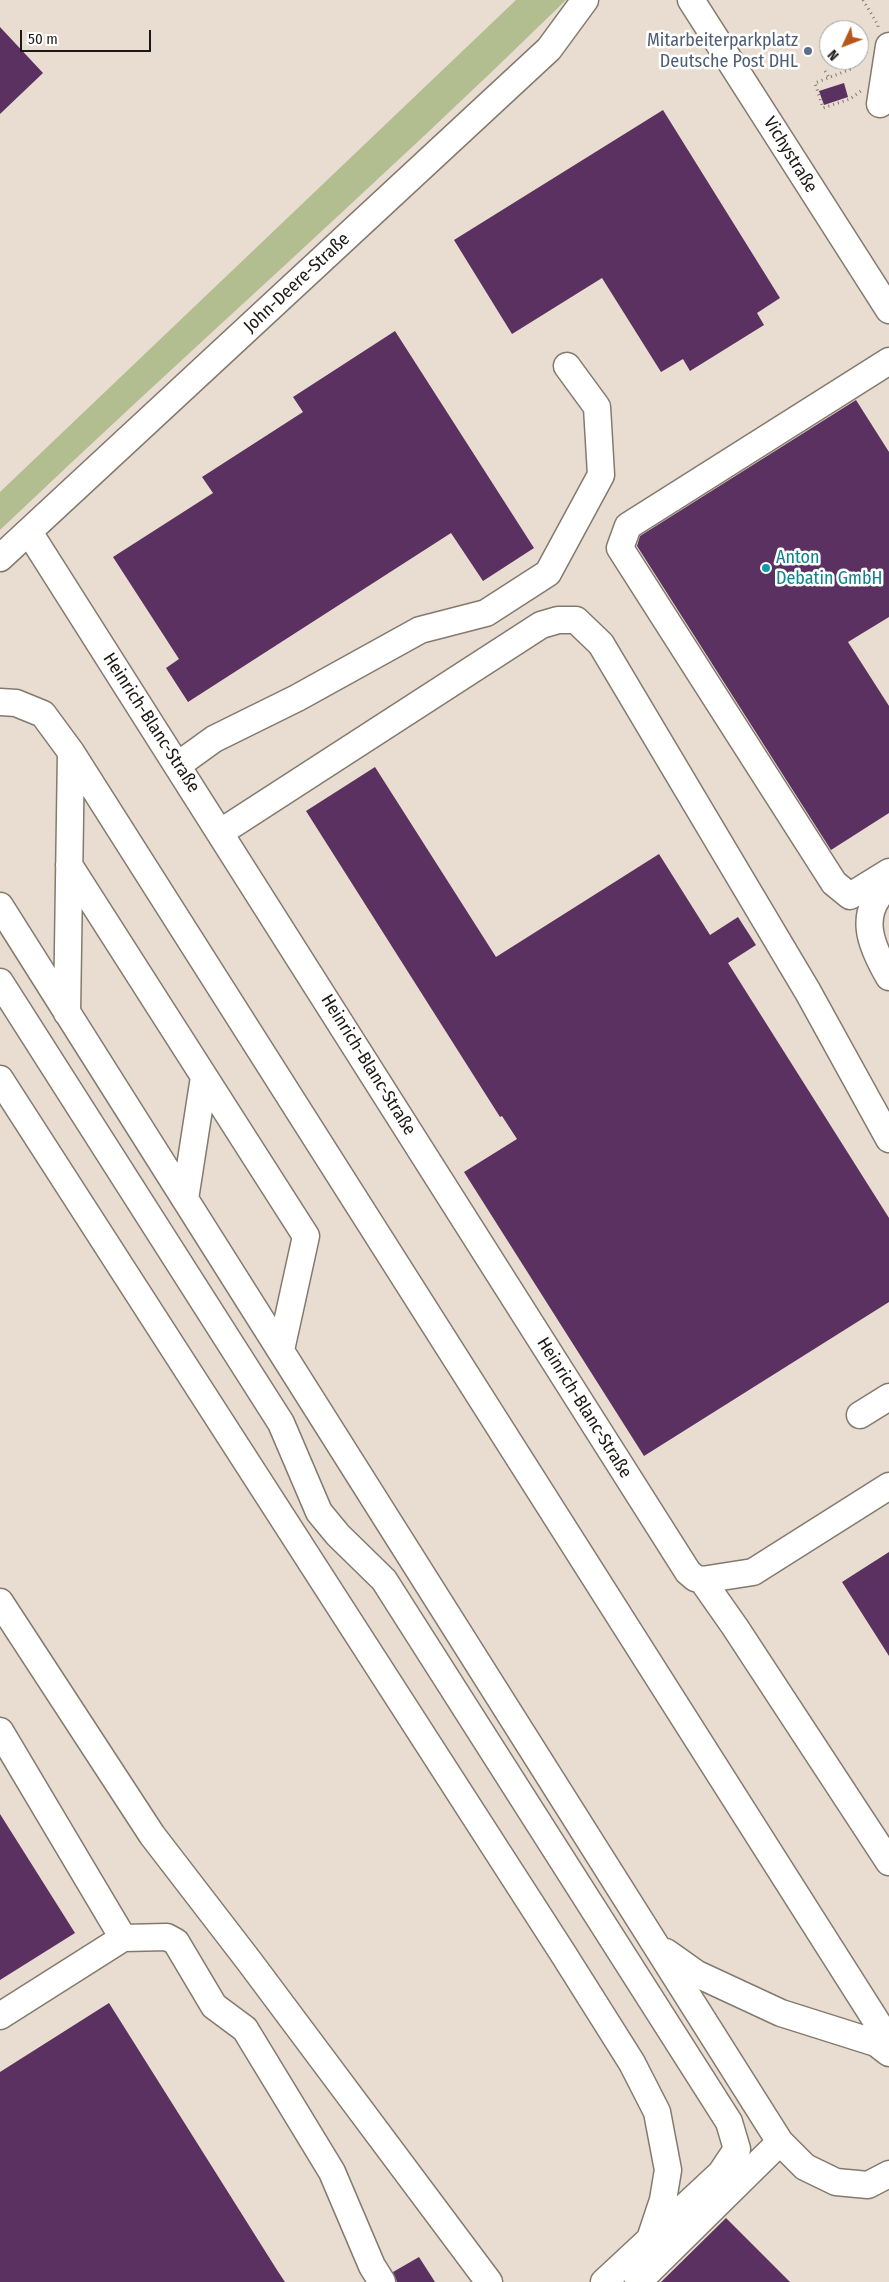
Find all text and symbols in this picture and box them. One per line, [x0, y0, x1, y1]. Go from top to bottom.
scale bar [22, 20, 154, 52]
north arrow [819, 20, 869, 70]
text: 50 m [28, 30, 58, 48]
place label: Mitarbeiterparkplatz Deutsche Post DHL [647, 30, 798, 72]
marker: Mitarbeiterparkplatz Deutsche Post DHL [802, 45, 814, 57]
text: N [824, 46, 842, 64]
street label: Vichystraße [758, 113, 822, 197]
street label: John-Deere-Straße [240, 228, 354, 338]
place label: Anton Debatin GmbH [776, 547, 882, 590]
marker: Anton Debatin GmbH [760, 562, 772, 574]
street label: Heinrich-Blanc-Straße [98, 649, 204, 797]
street label: Heinrich-Blanc-Straße [316, 991, 420, 1139]
street label: Heinrich-Blanc-Straße [532, 1334, 636, 1482]

